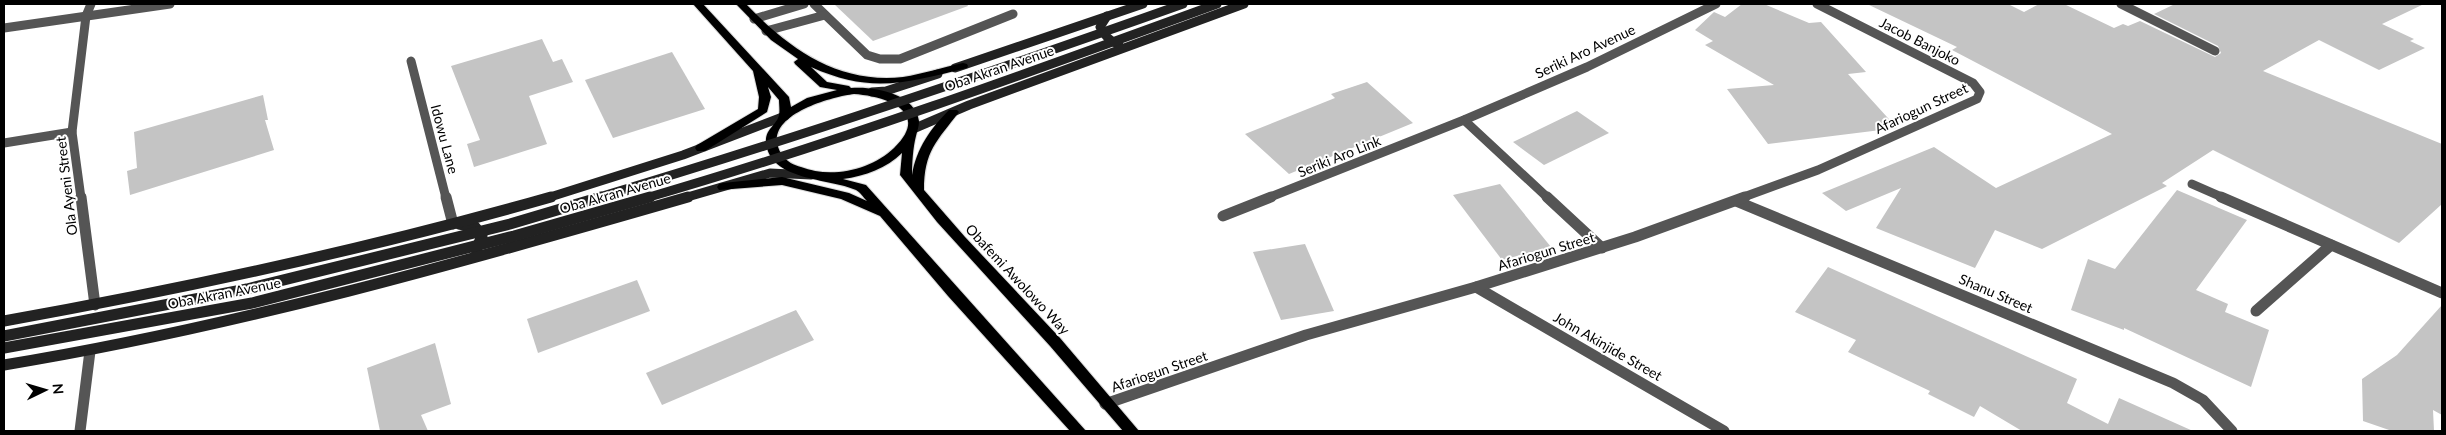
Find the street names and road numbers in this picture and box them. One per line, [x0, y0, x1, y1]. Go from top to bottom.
street label: Jacob Banjoko [1877, 13, 1963, 69]
street label: Seriki Aro Avenue [1532, 20, 1638, 82]
street label: Oba Akran Avenue [942, 41, 1056, 95]
street label: Afariogun Street [1872, 79, 1970, 137]
street label: Idowu Lane [428, 102, 462, 176]
street label: Seriki Aro Link [1295, 131, 1384, 180]
street label: Ola Ayeni Street [52, 136, 80, 236]
street label: Oba Akran Avenue [557, 169, 673, 217]
street label: Obafemi Awolowo Way [962, 220, 1074, 338]
street label: Afariogun Street [1495, 228, 1597, 274]
street label: Shanu Street [1957, 270, 2035, 316]
street label: Oba Akran Avenue [166, 274, 282, 312]
street label: John Akinjide Street [1551, 308, 1665, 384]
street label: Afariogun Street [1109, 347, 1209, 395]

